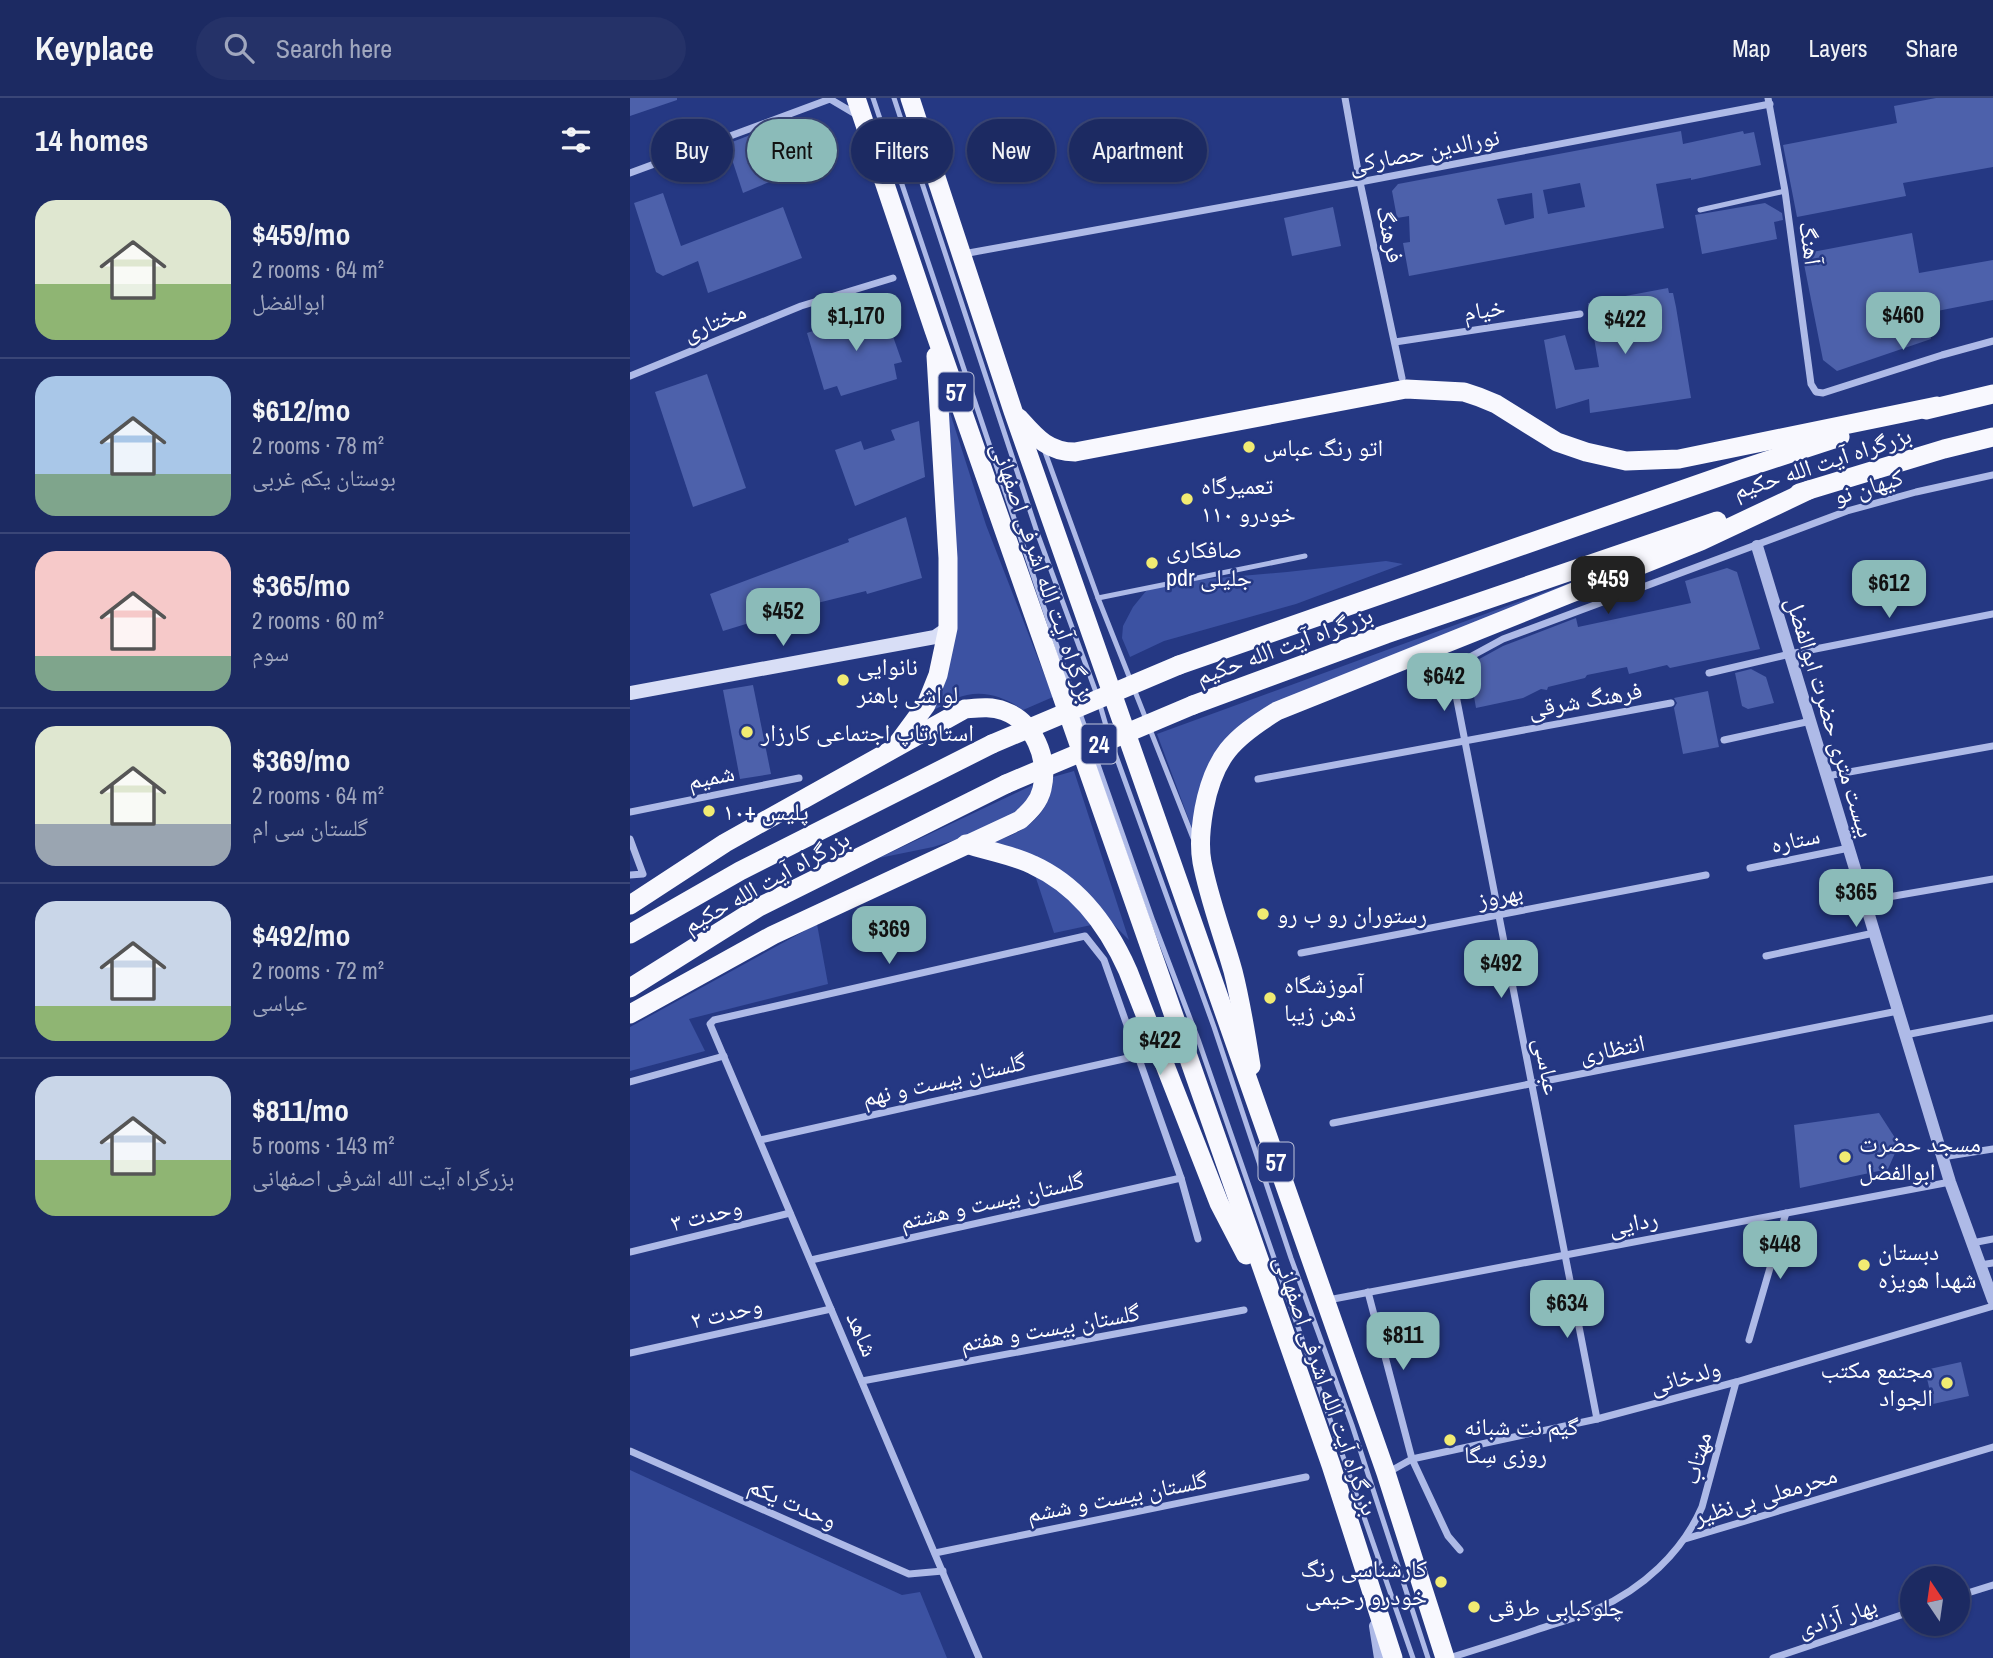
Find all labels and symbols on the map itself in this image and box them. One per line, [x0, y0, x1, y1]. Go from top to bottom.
street label: نورالدین حصارکی [1346, 120, 1502, 180]
street label: فرهنگ [1369, 202, 1413, 266]
street label: آهنگ [1792, 219, 1830, 268]
street label: خیام [1461, 290, 1507, 329]
pin: $460 [1862, 292, 1944, 352]
street label: مختاری [678, 294, 750, 348]
pin: $1,170 [799, 294, 913, 353]
pin: $422 [1584, 296, 1666, 356]
road number: 57 [938, 372, 974, 412]
street label: بزرگراه آیت الله حکیم [1729, 418, 1916, 507]
place label: اتو رنگ عباس [1263, 431, 1383, 463]
street label: بزرگراه آیت الله اشرفی اصفهانی [984, 437, 1104, 707]
marker: اتو رنگ عباس [1241, 439, 1257, 455]
street label: کیهان نو [1829, 460, 1907, 512]
place label: تعمیرگاه خودرو ۱۱۰ [1201, 469, 1296, 529]
marker: تعمیرگاه خودرو ۱۱۰ [1179, 491, 1195, 507]
place label: صافکاری pdr جلیلی [1166, 533, 1252, 593]
marker: صافکاری pdr جلیلی [1144, 555, 1160, 571]
pin: $459 [1567, 556, 1649, 616]
pin: $612 [1848, 560, 1930, 620]
pin: $452 [742, 588, 824, 648]
street label: بیست متری حضرت ابوالفضل [1779, 593, 1883, 841]
street label: بزرگراه آیت الله حکیم [1191, 598, 1377, 693]
place label: نانوایی لواشی باهنر [856, 650, 958, 710]
pin: $642 [1403, 654, 1485, 713]
marker: نانوایی لواشی باهنر [835, 672, 851, 688]
street label: فرهنگ شرقی [1526, 673, 1644, 725]
place label: استارتاپ اجتماعی کارزار [760, 716, 974, 748]
marker: استارتاپ اجتماعی کارزار [739, 724, 755, 740]
road number: 24 [1082, 724, 1116, 764]
street label: شمیم [685, 756, 737, 797]
place label: پلیس +۱۰ [723, 795, 809, 827]
marker: پلیس +۱۰ [701, 803, 717, 819]
street label: ستاره [1767, 818, 1823, 860]
street label: بزرگراه آیت الله حکیم [677, 822, 855, 941]
pin: $365 [1815, 870, 1897, 929]
street label: بهروز [1473, 875, 1526, 915]
place label: رستوران رو ب رو [1277, 898, 1427, 930]
pin: $369 [848, 906, 930, 966]
marker: رستوران رو ب رو [1255, 906, 1271, 922]
pin: $492 [1460, 940, 1542, 1000]
place label: آموزشگاه ذهن زیبا [1284, 968, 1365, 1028]
marker: آموزشگاه ذهن زیبا [1262, 990, 1278, 1006]
pin: $422 [1119, 1018, 1201, 1077]
street label: انتظاری [1576, 1026, 1648, 1070]
street label: عباسی [1527, 1035, 1569, 1097]
street label: گلستان بیست و نهم [859, 1045, 1029, 1114]
place label: مسجد حضرت ابوالفضل [1859, 1127, 1981, 1187]
road number: 57 [1258, 1142, 1294, 1182]
marker: مسجد حضرت ابوالفضل [1837, 1149, 1853, 1165]
street label: گلستان بیست و هشتم [897, 1163, 1088, 1238]
street label: وحدت ۳ [667, 1190, 745, 1238]
street label: ردایی [1606, 1202, 1660, 1242]
pin: $448 [1739, 1222, 1821, 1281]
place label: دبستان شهدا هویزه [1878, 1235, 1977, 1295]
street label: بزرگراه آیت الله اشرفی اصفهانی [1267, 1250, 1387, 1520]
marker: دبستان شهدا هویزه [1856, 1257, 1872, 1273]
pin: $634 [1526, 1280, 1608, 1340]
street label: وحدت ۲ [687, 1288, 765, 1336]
street label: گلستان بیست و هفتم [958, 1295, 1142, 1360]
street label: شاهد [839, 1307, 887, 1361]
pin: $811 [1362, 1312, 1444, 1372]
street label: ولدخانی [1646, 1351, 1724, 1401]
place label: مجتمع مکتب الجواد [1820, 1353, 1933, 1413]
marker: مجتمع مکتب الجواد [1939, 1375, 1955, 1391]
place label: گیم نت شبانه روزی سِگا [1464, 1410, 1579, 1470]
street label: مهتاب [1674, 1428, 1718, 1488]
marker: گیم نت شبانه روزی سِگا [1442, 1432, 1458, 1448]
street label: محرمعلی بی‌نظیر [1688, 1458, 1841, 1532]
street label: گلستان بیست و ششم [1024, 1463, 1210, 1530]
street label: وحدت یکم [743, 1468, 842, 1537]
place label: کارشناسی رنگ خودرو رحیمی [1301, 1552, 1427, 1612]
north arrow [1900, 1566, 1970, 1636]
marker: کارشناسی رنگ خودرو رحیمی [1433, 1574, 1449, 1590]
street label: بهار آزادی [1793, 1588, 1881, 1644]
place label: چلوکبابی طرقی [1488, 1591, 1624, 1623]
marker: چلوکبابی طرقی [1466, 1599, 1482, 1615]

